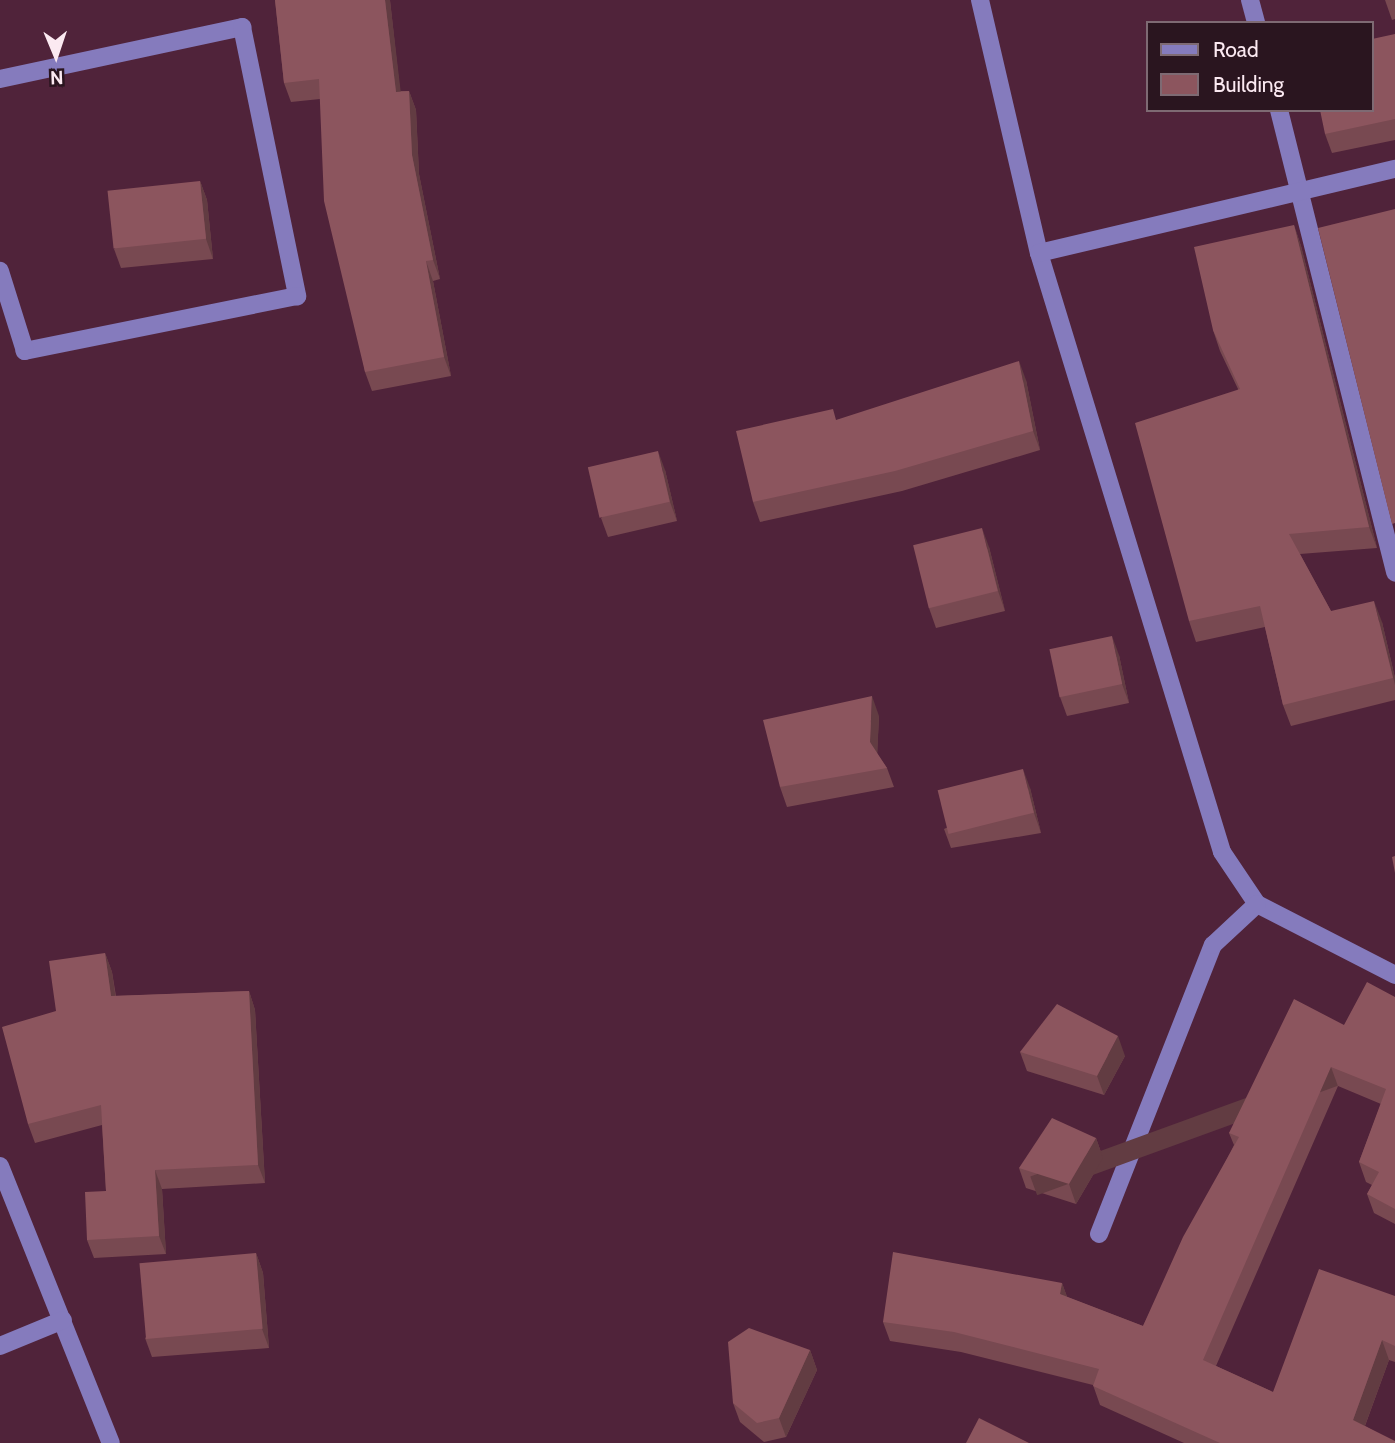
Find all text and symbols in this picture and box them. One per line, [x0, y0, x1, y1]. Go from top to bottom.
north arrow [21, 21, 91, 91]
legend [1146, 21, 1374, 112]
text: Road [1213, 37, 1259, 62]
text: N [50, 66, 64, 89]
text: Building [1213, 72, 1284, 97]

